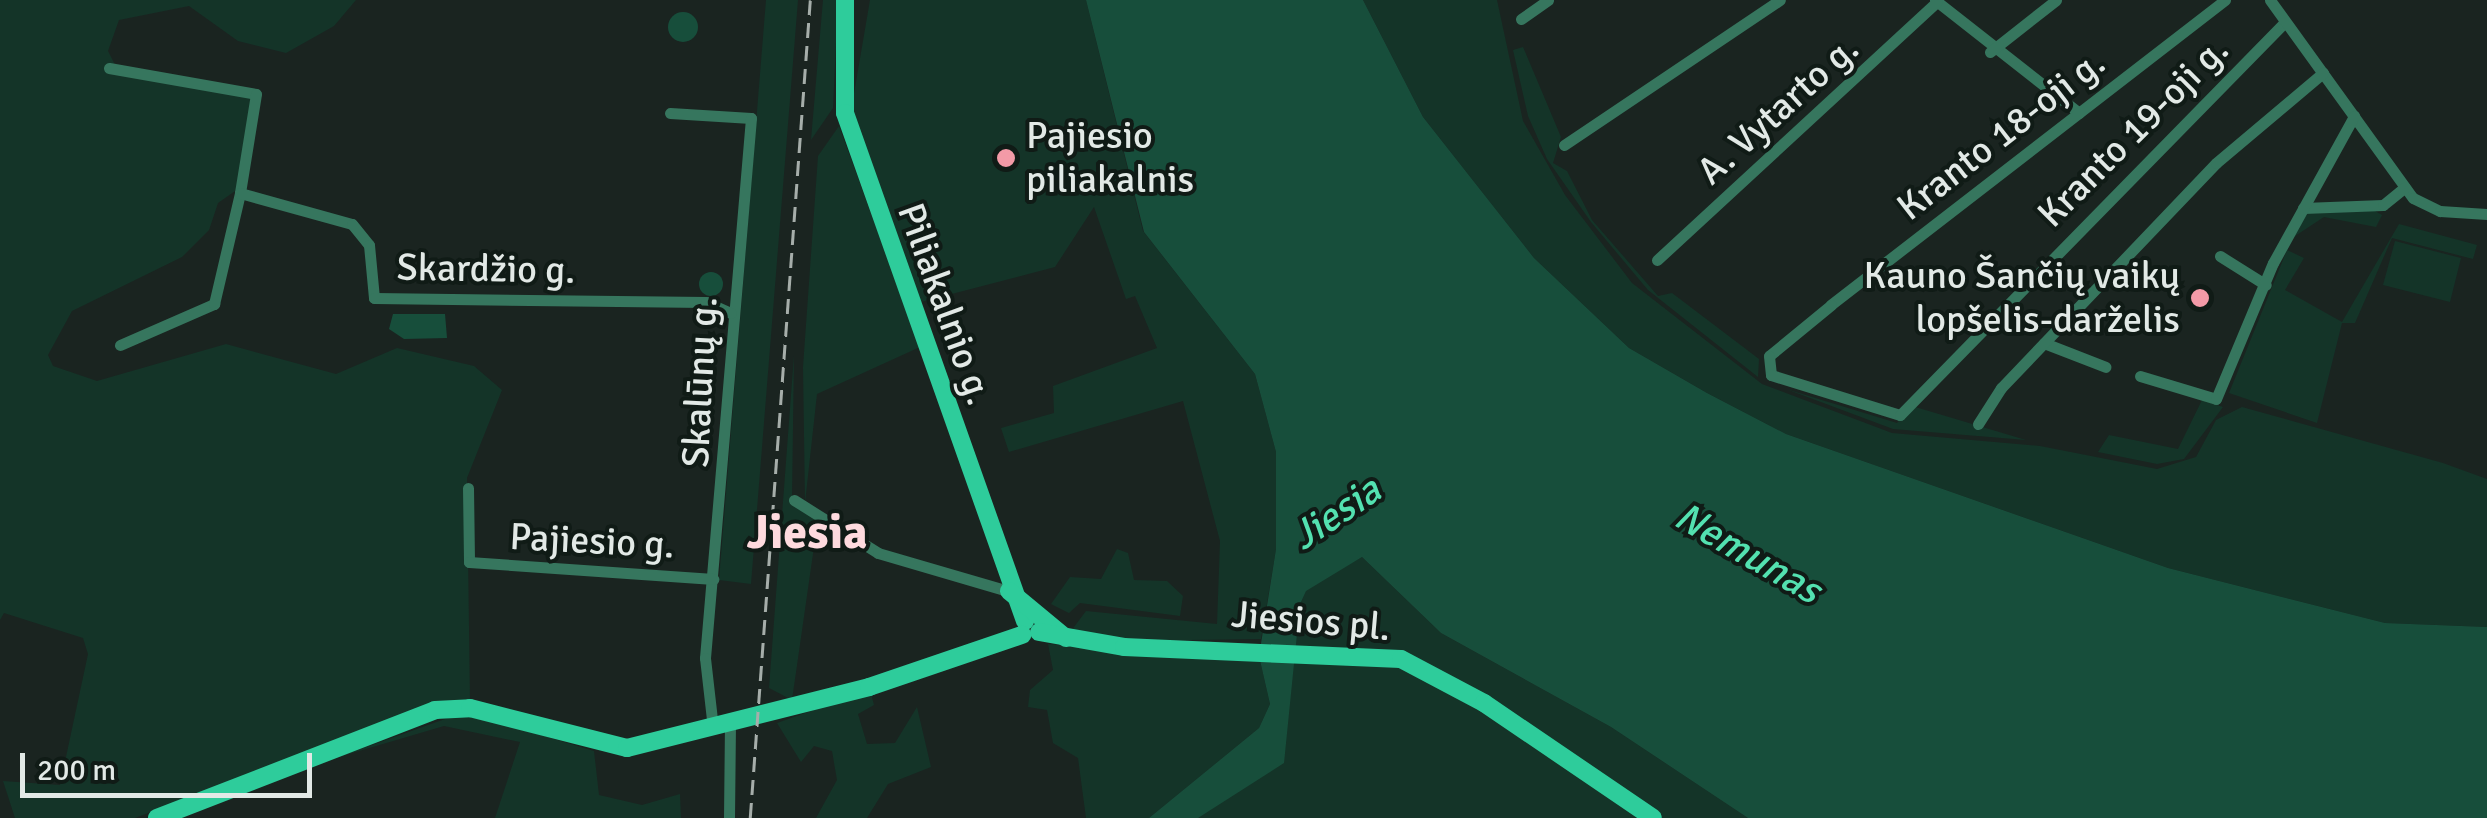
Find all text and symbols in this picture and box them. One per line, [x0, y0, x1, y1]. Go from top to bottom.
street label: A. Vytarto g. [1688, 26, 1868, 194]
street label: Kranto 19-oji g. [2028, 27, 2238, 237]
street label: Kranto 18-oji g. [1888, 40, 2114, 230]
place label: Pajiesio piliakalnis [1026, 113, 1194, 202]
marker: Pajiesio piliakalnis [995, 147, 1017, 169]
street label: Piliakalnio g. [887, 197, 1003, 411]
street label: Skardžio g. [396, 245, 576, 293]
place label: Kauno Šančių vaikų lopšelis-darželis [1864, 253, 2180, 342]
marker: Kauno Šančių vaikų lopšelis-darželis [2189, 287, 2211, 309]
street label: Skalūnų g. [673, 295, 727, 469]
water label: Jiesia [1282, 466, 1390, 560]
water label: Nemunas [1666, 492, 1830, 614]
district label: Jiesia [746, 504, 868, 562]
street label: Pajiesio g. [508, 514, 676, 568]
street label: Jiesios pl. [1230, 591, 1392, 651]
scale bar [25, 733, 318, 795]
text: 200 m [37, 752, 116, 789]

